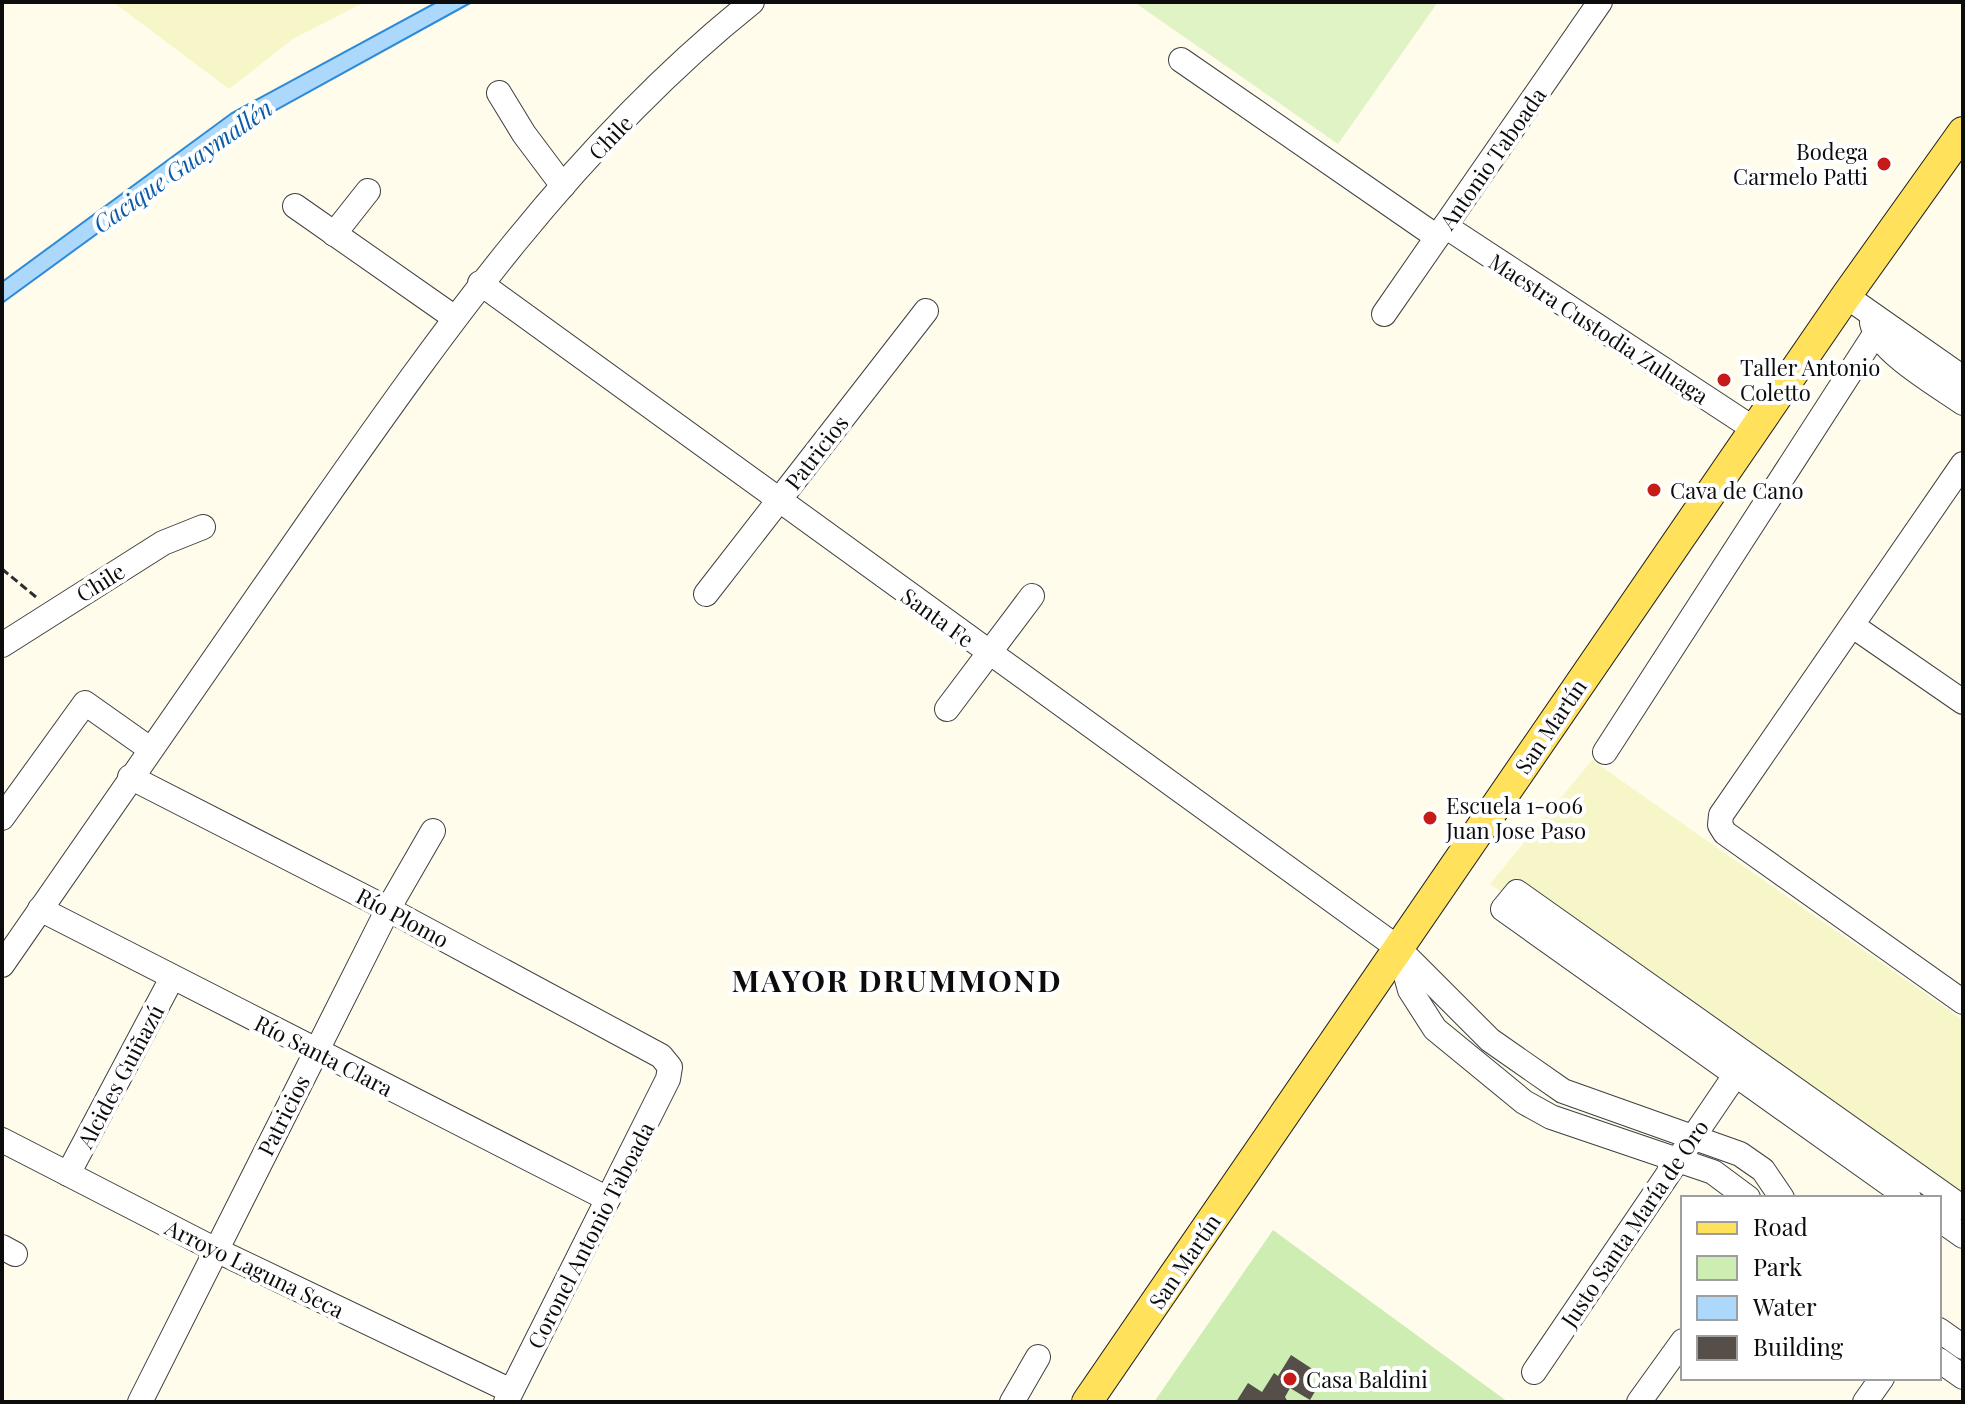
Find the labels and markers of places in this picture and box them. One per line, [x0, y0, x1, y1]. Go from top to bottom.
place label: Bodega Carmelo Patti [1733, 136, 1868, 191]
marker: Bodega Carmelo Patti [1875, 155, 1893, 173]
place label: Taller Antonio Coletto [1740, 352, 1880, 407]
marker: Taller Antonio Coletto [1715, 371, 1733, 389]
place label: Cava de Cano [1670, 475, 1803, 505]
marker: Cava de Cano [1645, 481, 1663, 499]
place label: Escuela 1-006 Juan Jose Paso [1445, 790, 1586, 845]
marker: Escuela 1-006 Juan Jose Paso [1421, 809, 1439, 827]
place label: Casa Baldini [1306, 1364, 1428, 1394]
marker: Casa Baldini [1281, 1370, 1299, 1388]

